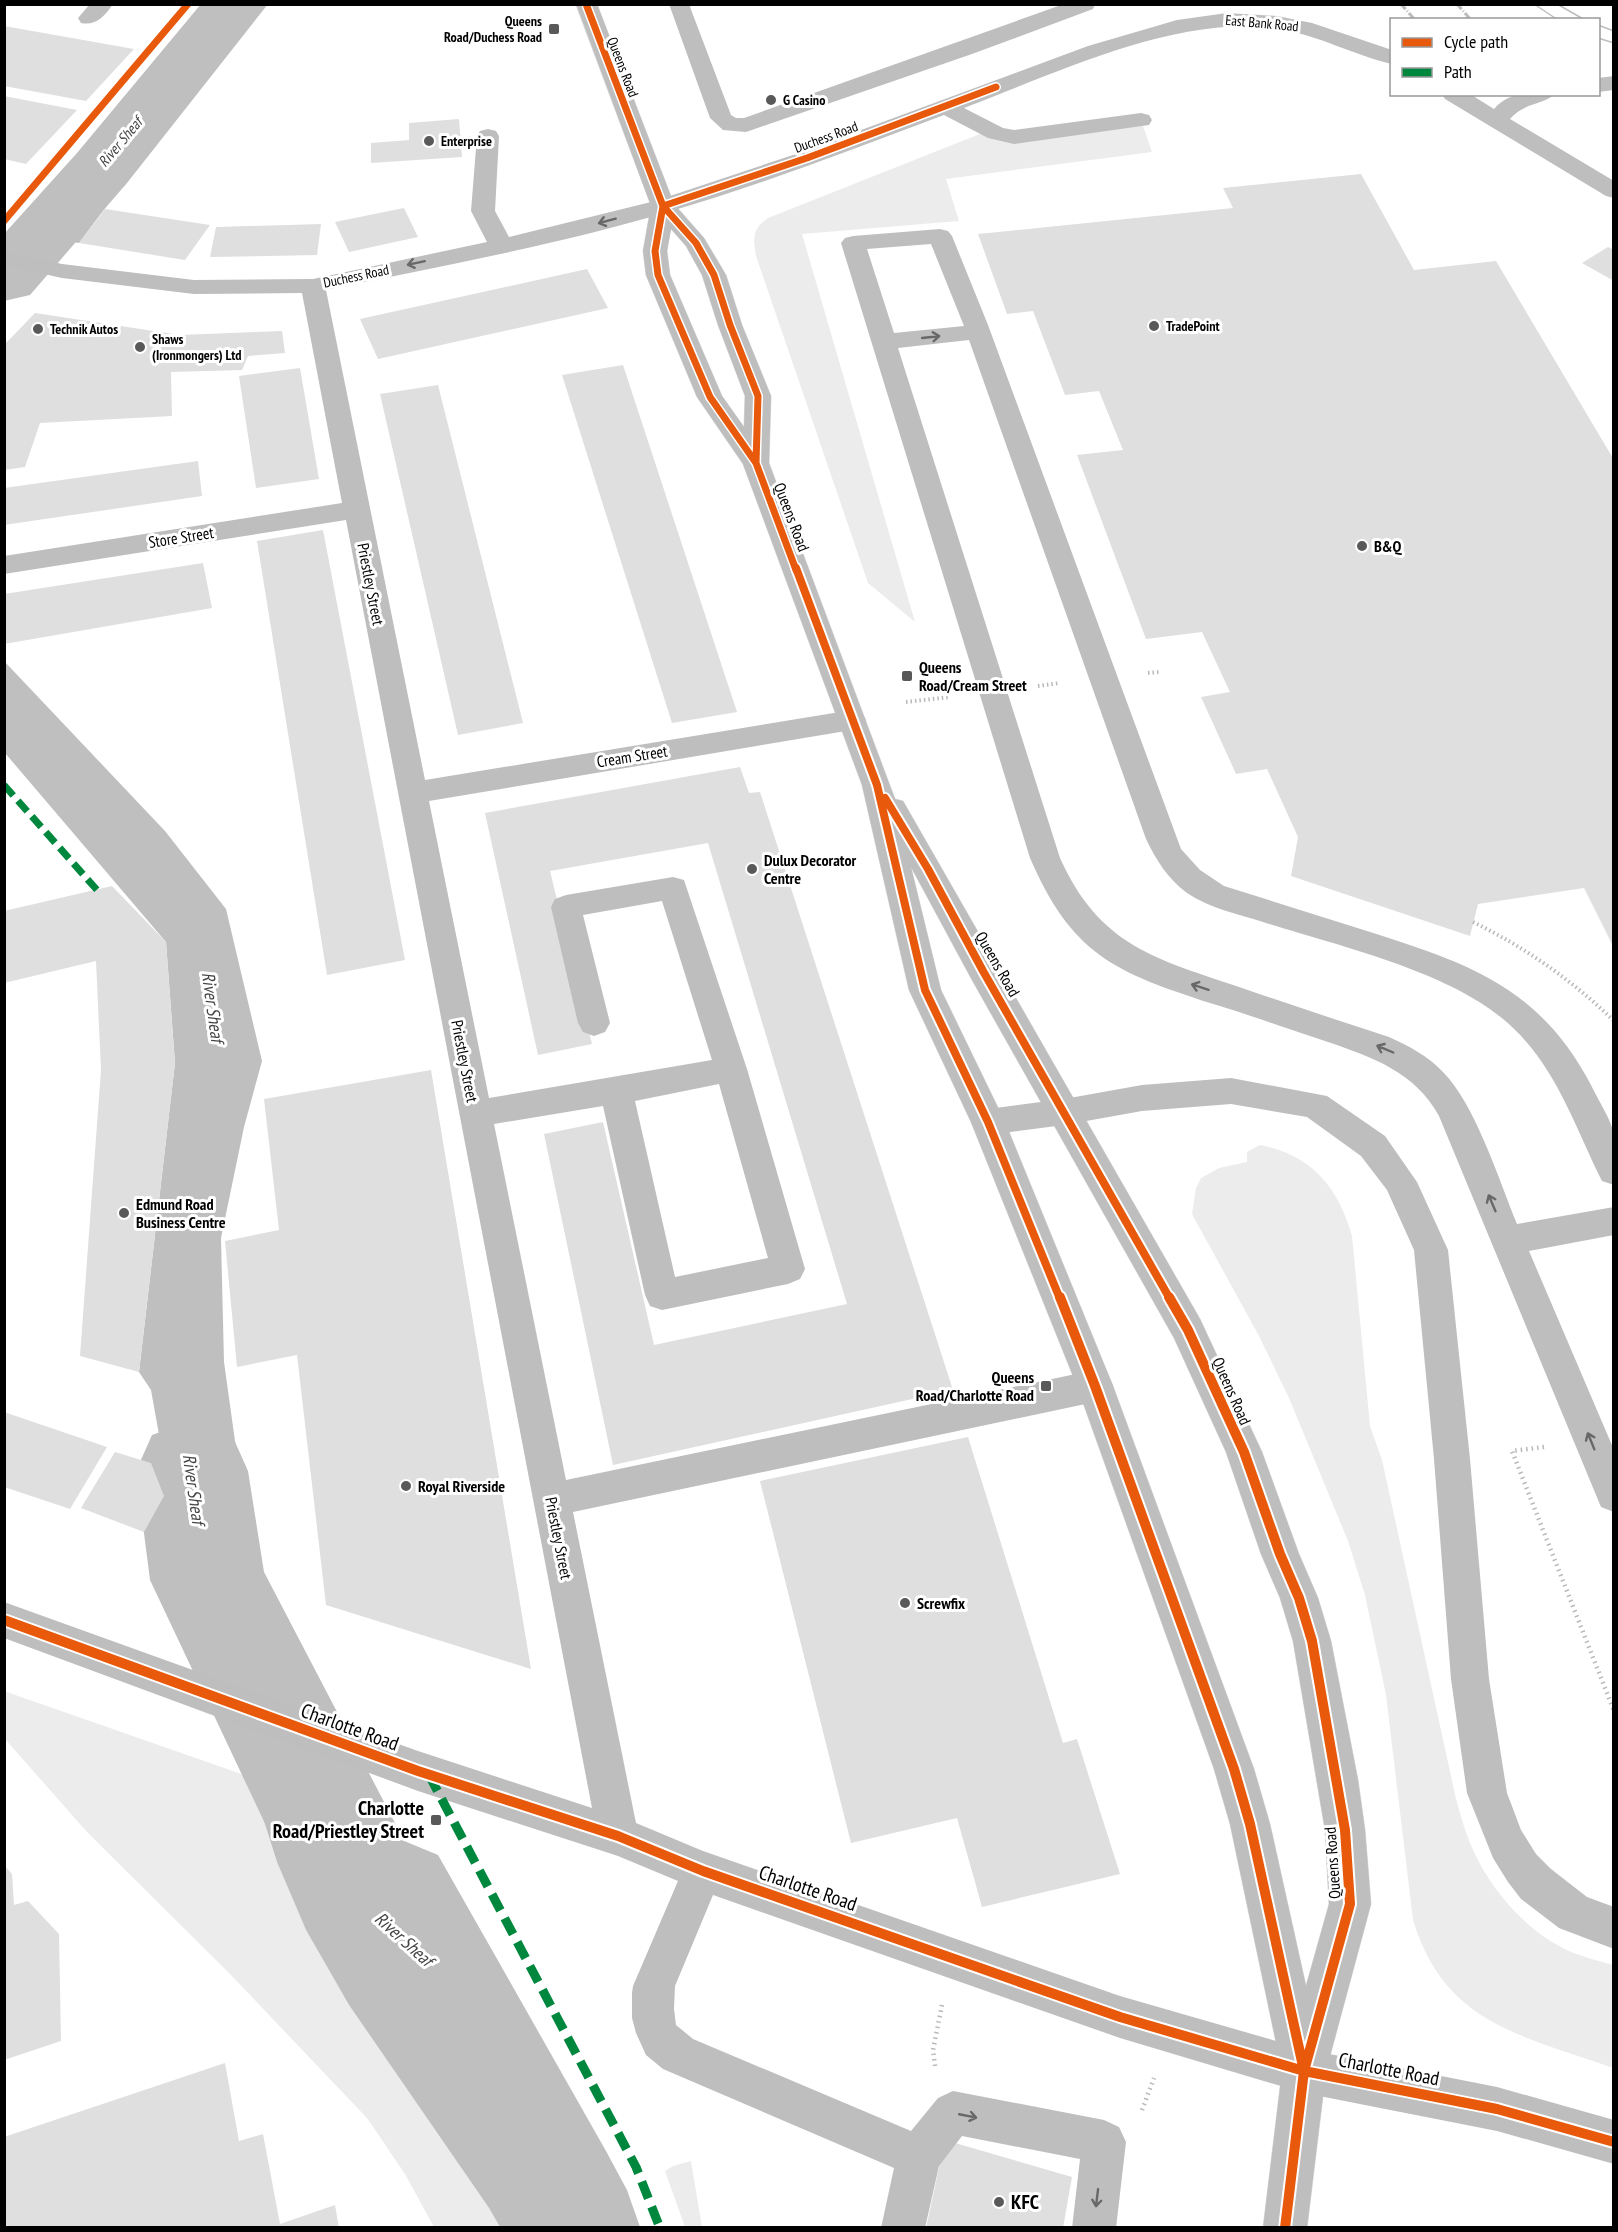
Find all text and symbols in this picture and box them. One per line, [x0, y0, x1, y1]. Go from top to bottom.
street label: East Bank Road [1225, 11, 1299, 35]
place label: Queens Road/Duchess Road [444, 12, 542, 46]
legend [1390, 18, 1600, 96]
marker: Queens Road/Duchess Road [547, 22, 561, 36]
text: Cycle path [1444, 30, 1508, 53]
street label: Queens Road [603, 34, 643, 100]
text: Path [1444, 60, 1472, 83]
place label: G Casino [783, 91, 825, 109]
marker: G Casino [764, 93, 778, 107]
water label: River Sheaf [94, 111, 148, 171]
street label: Duchess Road [792, 117, 860, 157]
place label: Enterprise [441, 132, 492, 150]
marker: Enterprise [422, 134, 436, 148]
one-way arrow [598, 216, 617, 227]
one-way arrow [407, 258, 427, 269]
street label: Duchess Road [322, 260, 390, 292]
place label: TradePoint [1166, 317, 1220, 335]
marker: TradePoint [1147, 319, 1161, 333]
place label: Technik Autos [50, 320, 118, 338]
marker: Technik Autos [31, 322, 45, 336]
place label: Shaws (Ironmongers) Ltd [152, 330, 241, 364]
one-way arrow [921, 331, 940, 342]
marker: Shaws (Ironmongers) Ltd [133, 340, 147, 354]
street label: Queens Road [770, 480, 814, 554]
street label: Store Street [147, 522, 216, 552]
place label: B&Q [1374, 536, 1403, 556]
marker: B&Q [1355, 539, 1369, 553]
street label: Priestley Street [353, 541, 389, 627]
place label: Queens Road/Cream Street [919, 657, 1027, 695]
marker: Queens Road/Cream Street [900, 669, 914, 683]
street label: Cream Street [595, 740, 669, 771]
place label: Dulux Decorator Centre [764, 850, 857, 888]
marker: Dulux Decorator Centre [745, 862, 759, 876]
street label: Queens Road [971, 928, 1025, 1000]
water label: River Sheaf [197, 970, 230, 1048]
one-way arrow [1191, 981, 1210, 992]
street label: Priestley Street [447, 1018, 483, 1104]
one-way arrow [1376, 1043, 1394, 1054]
place label: Edmund Road Business Centre [136, 1194, 226, 1232]
one-way arrow [1486, 1194, 1497, 1213]
marker: Edmund Road Business Centre [117, 1206, 131, 1220]
street label: Queens Road [1208, 1354, 1256, 1428]
place label: Queens Road/Charlotte Road [916, 1367, 1034, 1405]
marker: Queens Road/Charlotte Road [1039, 1379, 1053, 1393]
one-way arrow [1585, 1433, 1596, 1451]
water label: River Sheaf [178, 1452, 211, 1530]
place label: Royal Riverside [418, 1476, 505, 1496]
marker: Royal Riverside [399, 1479, 413, 1493]
street label: Priestley Street [541, 1495, 577, 1581]
place label: Screwfix [917, 1593, 965, 1613]
marker: Screwfix [898, 1596, 912, 1610]
street label: Charlotte Road [298, 1697, 402, 1757]
place label: Charlotte Road/Priestley Street [273, 1795, 424, 1844]
marker: Charlotte Road/Priestley Street [429, 1813, 443, 1827]
street label: Queens Road [1320, 1826, 1344, 1900]
street label: Charlotte Road [755, 1859, 861, 1917]
water label: River Sheaf [370, 1907, 441, 1974]
street label: Charlotte Road [1336, 2046, 1442, 2092]
one-way arrow [957, 2111, 977, 2122]
one-way arrow [1092, 2187, 1103, 2207]
place label: KFC [1011, 2189, 1039, 2215]
marker: KFC [992, 2195, 1006, 2209]

